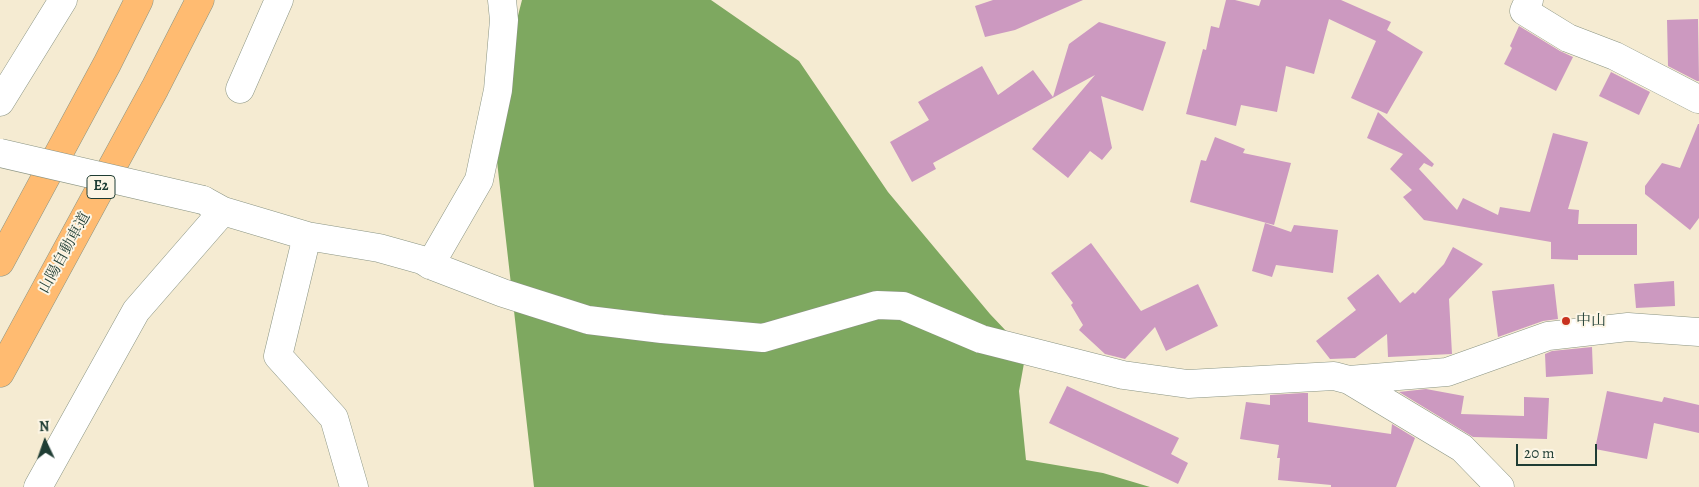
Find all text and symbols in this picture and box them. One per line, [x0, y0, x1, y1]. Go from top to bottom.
road number: E2 [87, 176, 115, 198]
street label: 山陽自動車道 [35, 209, 95, 297]
place label: 中山 [1576, 312, 1606, 330]
marker: 中山 [1560, 315, 1572, 327]
north arrow [20, 417, 70, 467]
text: N [39, 417, 50, 436]
scale bar [1519, 434, 1600, 466]
text: 20 m [1524, 443, 1555, 463]

